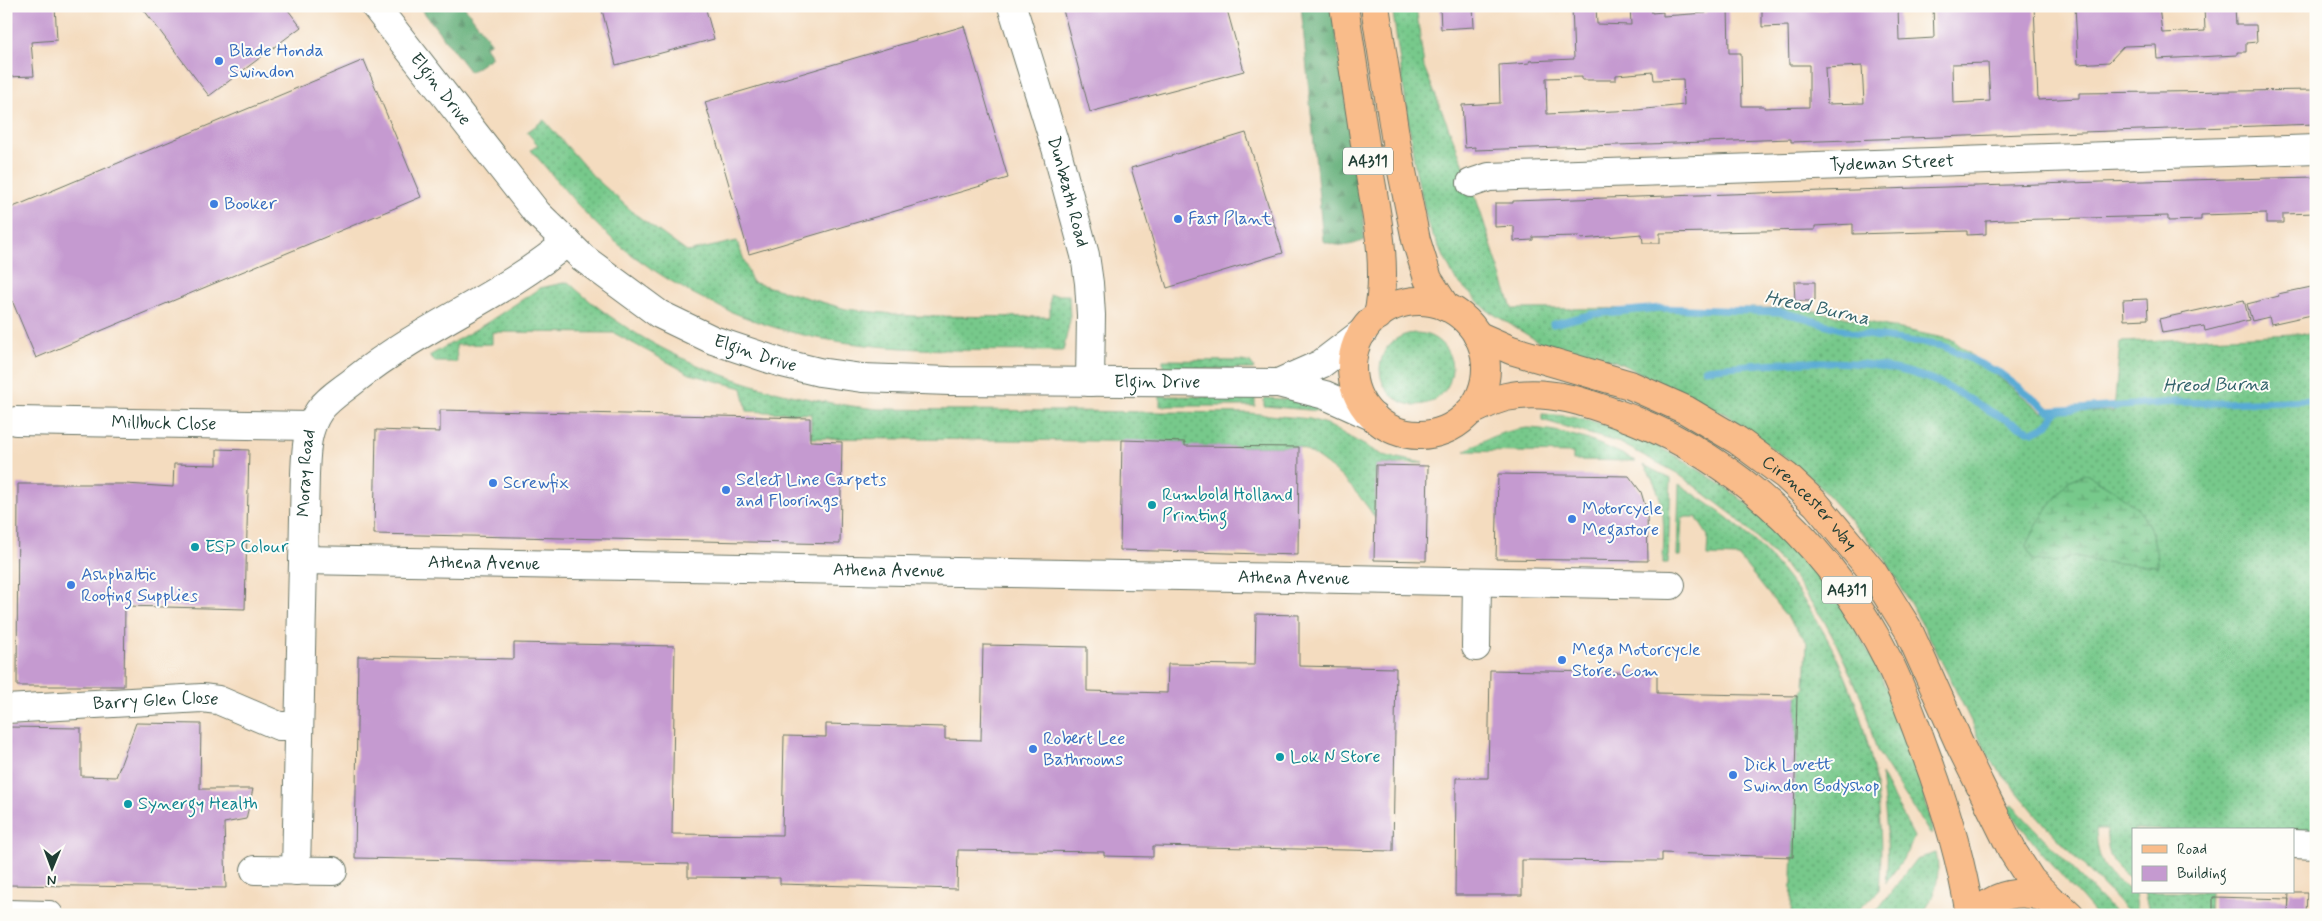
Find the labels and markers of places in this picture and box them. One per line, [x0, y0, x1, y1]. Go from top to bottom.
place label: Blade Honda Swindon [229, 39, 324, 84]
marker: Blade Honda Swindon [213, 55, 225, 67]
place label: Booker [224, 192, 278, 216]
marker: Booker [208, 198, 220, 210]
place label: Fast Plant [1188, 207, 1272, 231]
marker: Fast Plant [1172, 213, 1184, 225]
place label: Select Line Carpets and Floorings [736, 468, 887, 513]
place label: Screwfix [503, 471, 569, 495]
marker: Screwfix [487, 477, 499, 489]
place label: Rumbold Holland Printing [1162, 483, 1293, 530]
marker: Select Line Carpets and Floorings [720, 484, 732, 496]
place label: Motorcycle Megastore [1582, 497, 1662, 544]
marker: Rumbold Holland Printing [1146, 499, 1158, 511]
marker: Motorcycle Megastore [1566, 513, 1578, 525]
place label: ESP Colour [205, 535, 289, 559]
marker: ESP Colour [189, 541, 201, 553]
place label: Ashphaltic Roofing Supplies [81, 563, 198, 610]
marker: Ashphaltic Roofing Supplies [65, 579, 77, 591]
place label: Mega Motorcycle Store. Com [1572, 638, 1701, 683]
marker: Mega Motorcycle Store. Com [1556, 654, 1568, 666]
place label: Robert Lee Bathrooms [1043, 727, 1125, 772]
marker: Robert Lee Bathrooms [1027, 743, 1039, 755]
place label: Lok N Store [1290, 745, 1381, 769]
marker: Lok N Store [1274, 751, 1286, 763]
place label: Dick Lovett Swindon Bodyshop [1743, 753, 1880, 798]
marker: Dick Lovett Swindon Bodyshop [1727, 769, 1739, 781]
place label: Synergy Health [138, 792, 258, 818]
marker: Synergy Health [122, 798, 134, 810]

